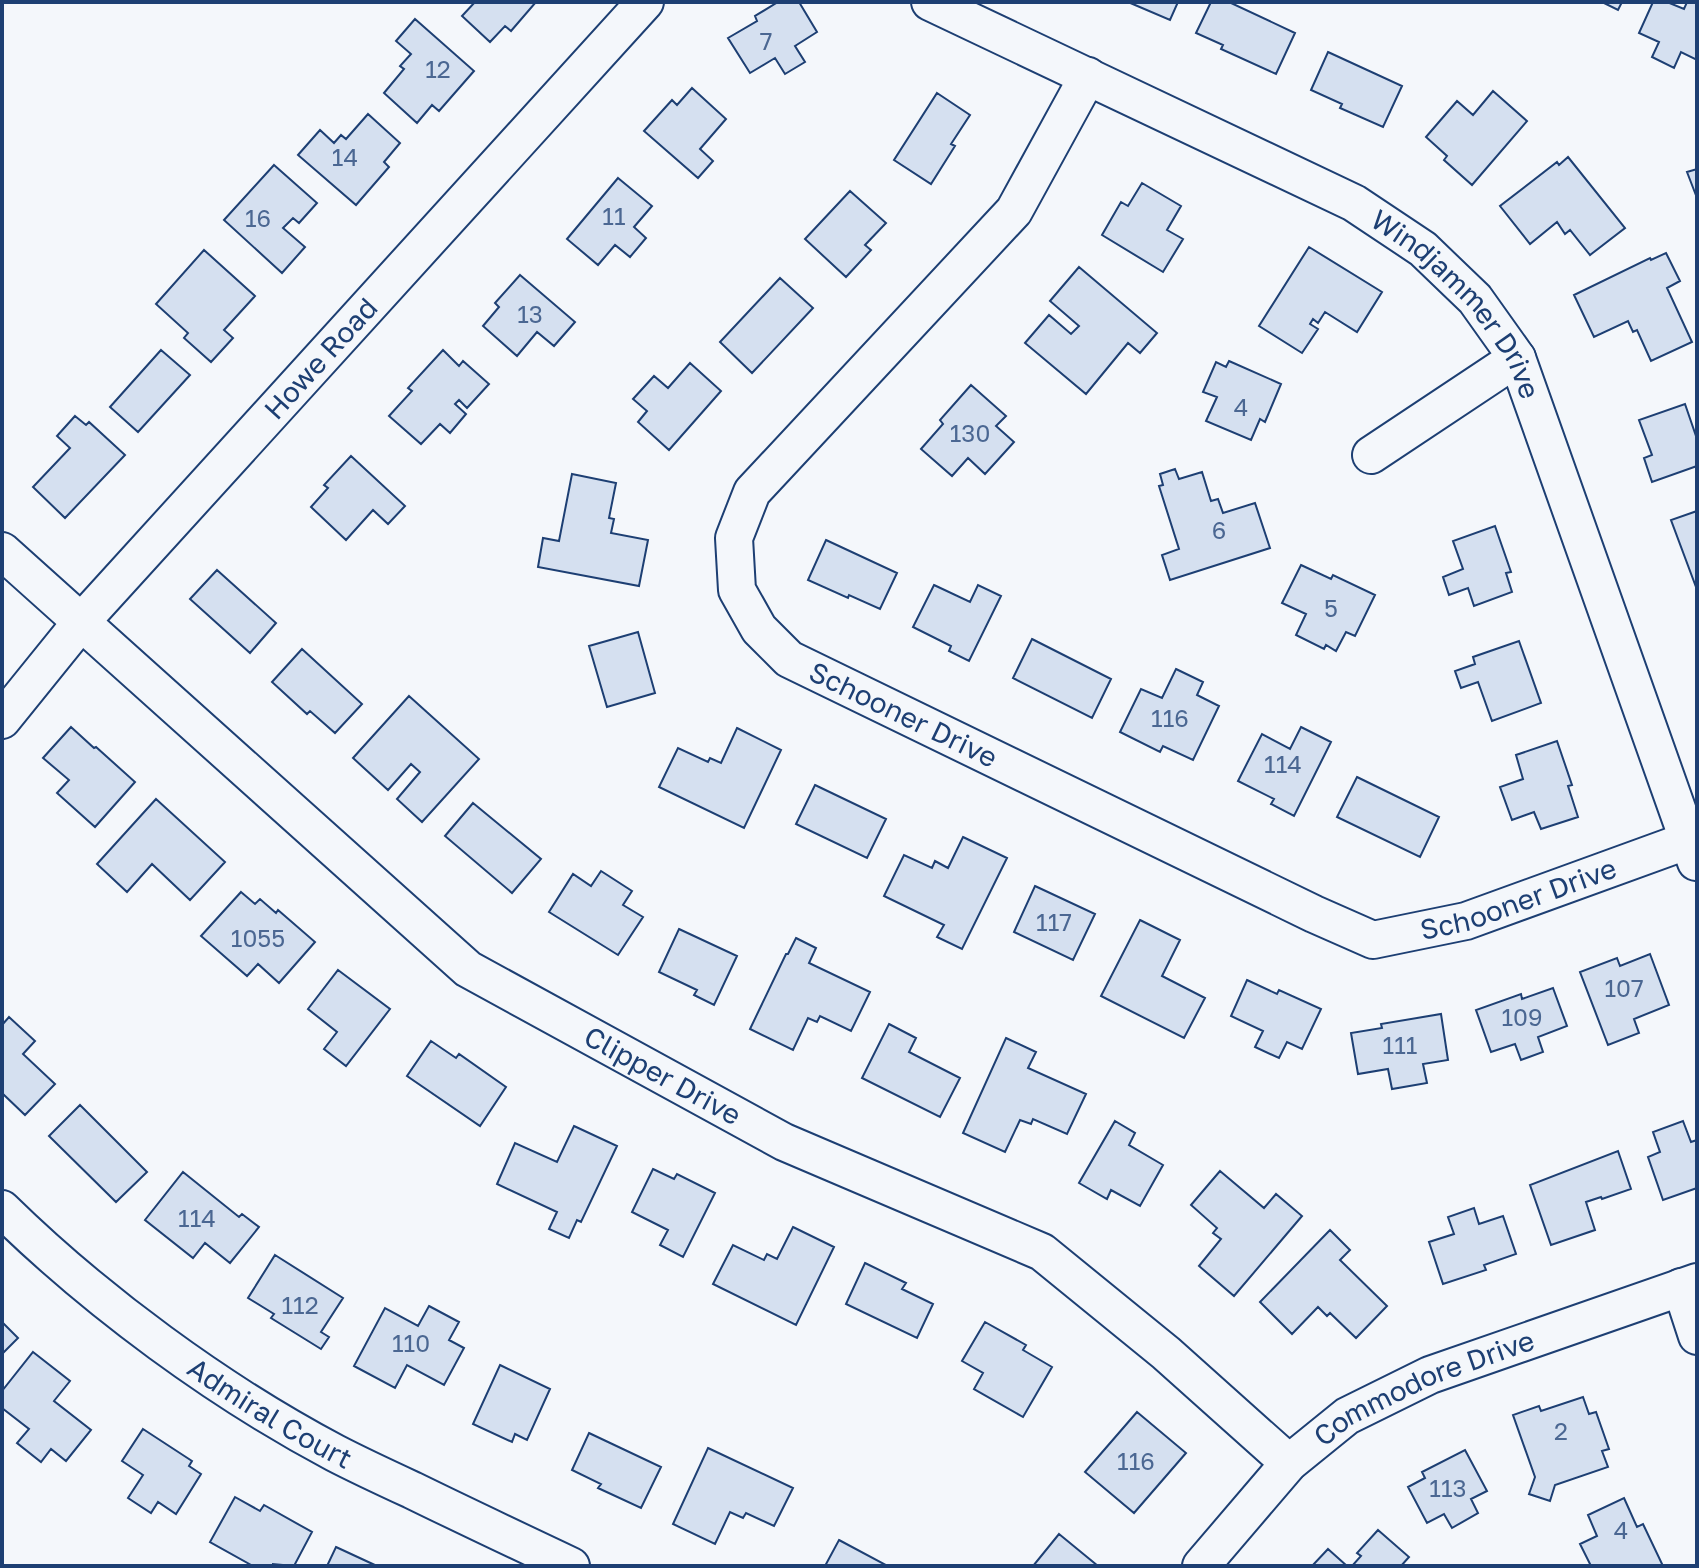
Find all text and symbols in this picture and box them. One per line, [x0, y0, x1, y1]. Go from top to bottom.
house number: 7 [760, 26, 772, 55]
house number: 12 [425, 54, 451, 83]
house number: 14 [332, 142, 358, 171]
house number: 11 [602, 201, 626, 230]
street label: Windjammer Drive [1365, 202, 1547, 403]
house number: 16 [245, 203, 271, 232]
street label: Howe Road [257, 291, 384, 426]
house number: 13 [517, 299, 543, 328]
house number: 4 [1234, 392, 1248, 421]
house number: 130 [950, 418, 990, 447]
house number: 6 [1212, 515, 1226, 544]
house number: 5 [1324, 593, 1338, 622]
street label: Schooner Drive [804, 655, 1003, 774]
house number: 116 [1151, 703, 1189, 732]
house number: 114 [1264, 749, 1302, 778]
street label: Schooner Drive [1417, 851, 1621, 946]
house number: 117 [1036, 907, 1072, 936]
house number: 1055 [231, 923, 285, 952]
house number: 107 [1604, 973, 1644, 1002]
house number: 109 [1501, 1002, 1543, 1031]
street label: Clipper Drive [579, 1019, 747, 1131]
house number: 111 [1383, 1030, 1417, 1059]
house number: 114 [178, 1203, 216, 1232]
house number: 112 [281, 1290, 319, 1319]
street label: Commodore Drive [1307, 1323, 1538, 1452]
house number: 110 [392, 1328, 430, 1357]
street label: Admiral Court [182, 1351, 358, 1475]
house number: 2 [1554, 1416, 1568, 1445]
house number: 116 [1117, 1446, 1155, 1475]
house number: 113 [1429, 1473, 1467, 1502]
house number: 4 [1614, 1515, 1628, 1544]

